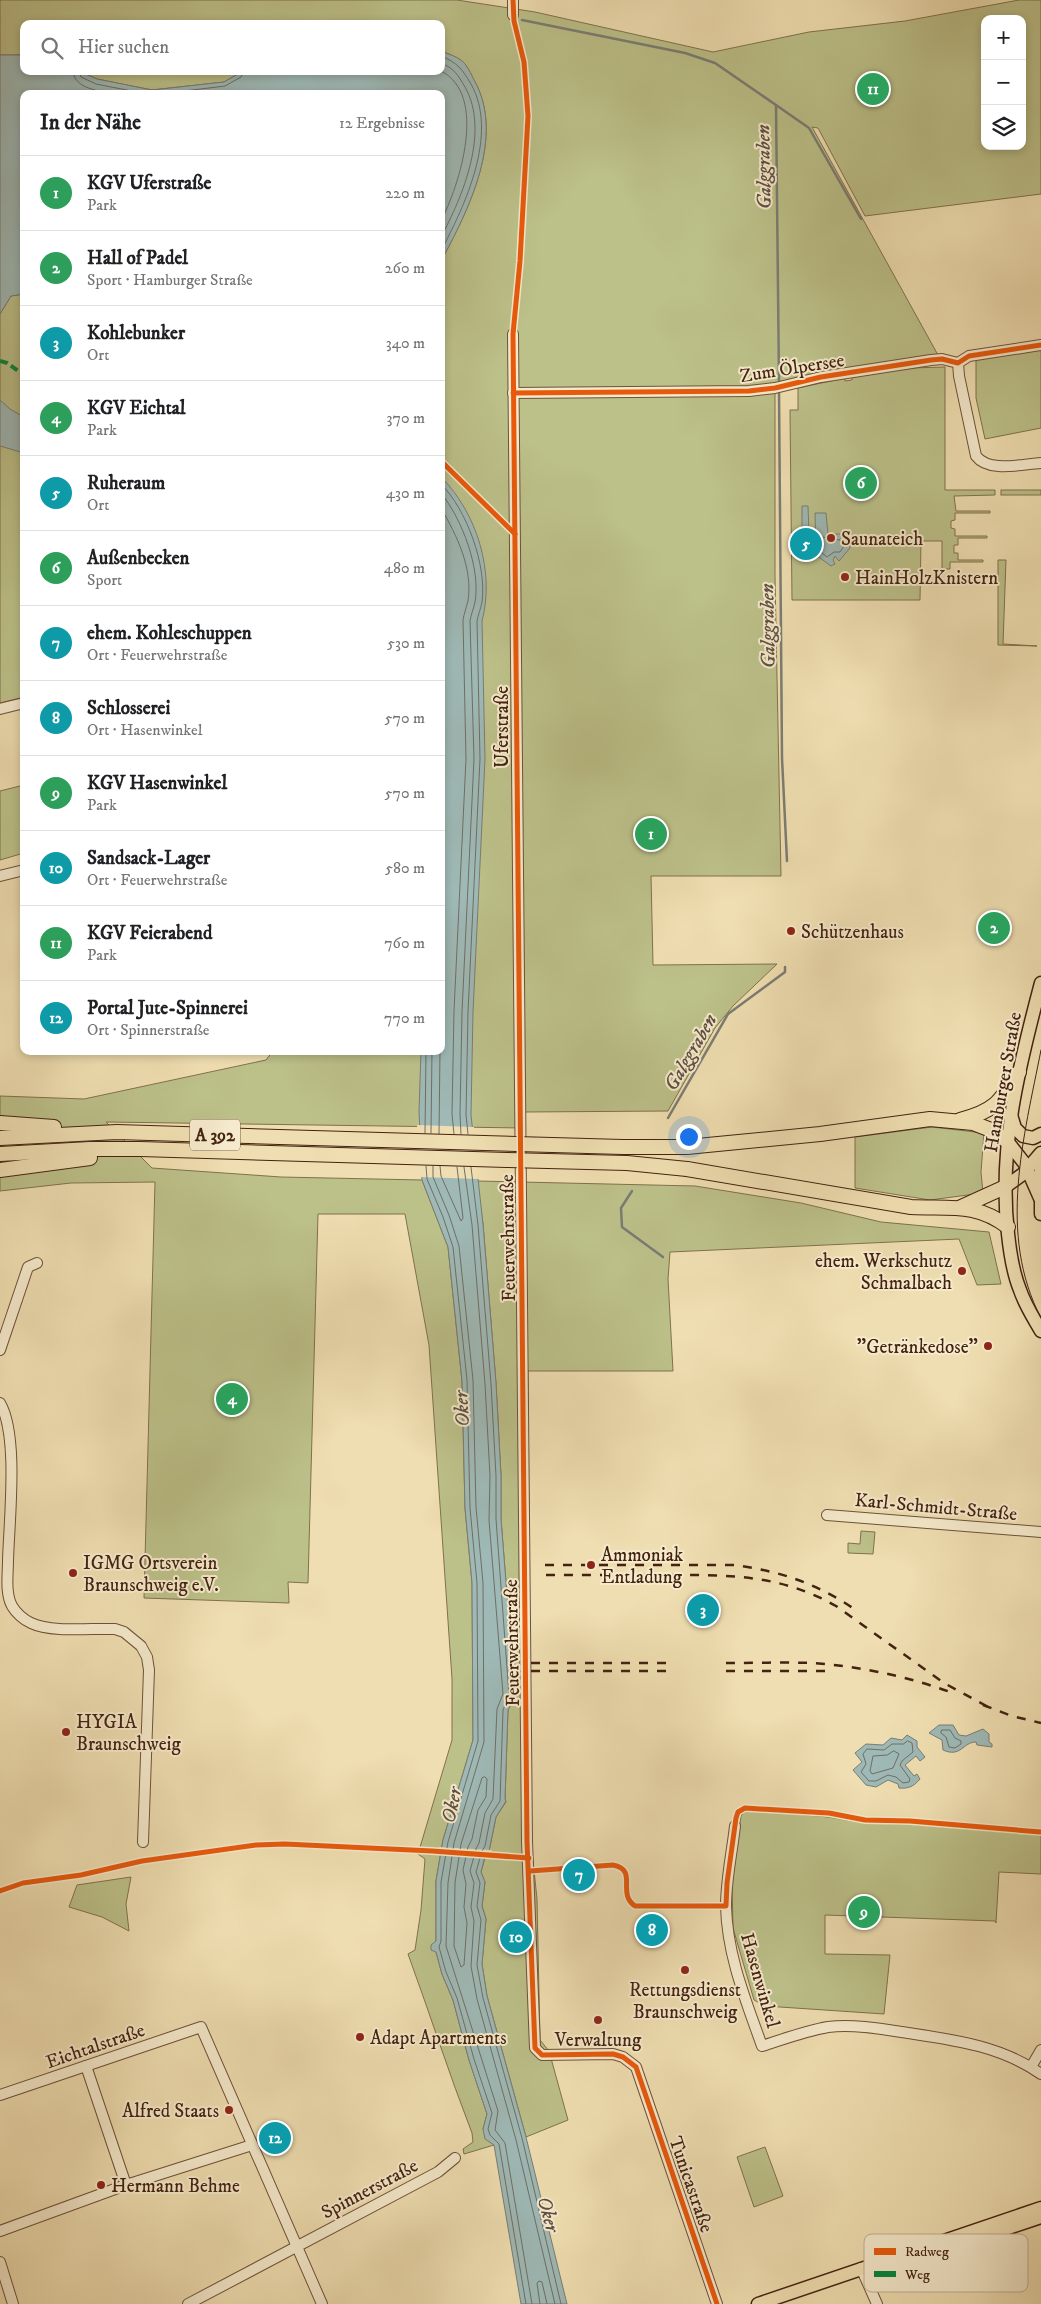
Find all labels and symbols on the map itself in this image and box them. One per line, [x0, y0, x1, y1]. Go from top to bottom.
pin: 11 [857, 70, 889, 108]
water label: Galggraben [751, 124, 778, 210]
street label: Zum Ölpersee [738, 348, 846, 388]
pin: 6 [845, 464, 877, 502]
pin: 5 [790, 525, 822, 563]
place label: Saunateich [841, 528, 923, 551]
marker: Saunateich [825, 532, 837, 544]
place label: HainHolzKnistern [855, 567, 998, 590]
marker: HainHolzKnistern [839, 571, 851, 583]
water label: Galggraben [755, 583, 782, 669]
street label: Uferstraße [491, 686, 514, 768]
pin: 1 [635, 815, 667, 853]
pin: 2 [978, 909, 1010, 947]
place label: Schützenhaus [801, 921, 904, 944]
marker: Schützenhaus [785, 925, 797, 937]
water label: Galggraben [659, 1010, 723, 1096]
street label: Hamburger Straße [980, 1010, 1027, 1154]
road number: A 392 [190, 1120, 240, 1150]
your location [676, 1124, 702, 1150]
street label: Feuerwehrstraße [496, 1174, 521, 1302]
place label: ehem. Werkschutz Schmalbach [815, 1250, 952, 1295]
marker: ehem. Werkschutz Schmalbach [956, 1265, 968, 1277]
place label: "Getränkedose" [857, 1336, 978, 1359]
marker: "Getränkedose" [982, 1340, 994, 1352]
pin: 4 [216, 1380, 248, 1418]
water label: Oker [449, 1388, 476, 1428]
street label: Karl-Schmidt-Straße [854, 1489, 1018, 1526]
place label: Ammoniak Entladung [601, 1544, 684, 1589]
place label: IGMG Ortsverein Braunschweig e.V. [83, 1552, 219, 1597]
marker: Ammoniak Entladung [585, 1559, 597, 1571]
marker: IGMG Ortsverein Braunschweig e.V. [67, 1567, 79, 1579]
street label: Feuerwehrstraße [500, 1579, 525, 1707]
pin: 3 [687, 1591, 719, 1629]
place label: HYGIA Braunschweig [76, 1711, 181, 1756]
marker: HYGIA Braunschweig [60, 1726, 72, 1738]
water label: Oker [436, 1783, 469, 1826]
pin: 7 [563, 1856, 595, 1894]
pin: 9 [848, 1893, 880, 1931]
pin: 8 [636, 1911, 668, 1949]
pin: 10 [500, 1918, 532, 1956]
street label: Hasenwinkel [735, 1930, 784, 2031]
marker: Rettungsdienst Braunschweig [679, 1964, 691, 1976]
place label: Rettungsdienst Braunschweig [629, 1979, 741, 2024]
marker: Verwaltung [592, 2014, 604, 2026]
street label: Eichtalstraße [43, 2019, 148, 2074]
place label: Adapt Apartments [370, 2027, 507, 2050]
place label: Verwaltung [554, 2029, 642, 2052]
marker: Adapt Apartments [354, 2031, 366, 2043]
place label: Alfred Staats [122, 2100, 219, 2123]
marker: Alfred Staats [223, 2104, 235, 2116]
pin: 12 [259, 2119, 291, 2157]
street label: Tunicastraße [663, 2133, 718, 2236]
street label: Spinnerstraße [317, 2154, 422, 2224]
place label: Hermann Behme [111, 2175, 240, 2198]
marker: Hermann Behme [95, 2179, 107, 2191]
water label: Oker [531, 2194, 565, 2237]
legend [864, 2234, 1028, 2292]
text: Radweg [905, 2243, 949, 2261]
text: Weg [904, 2266, 930, 2284]

